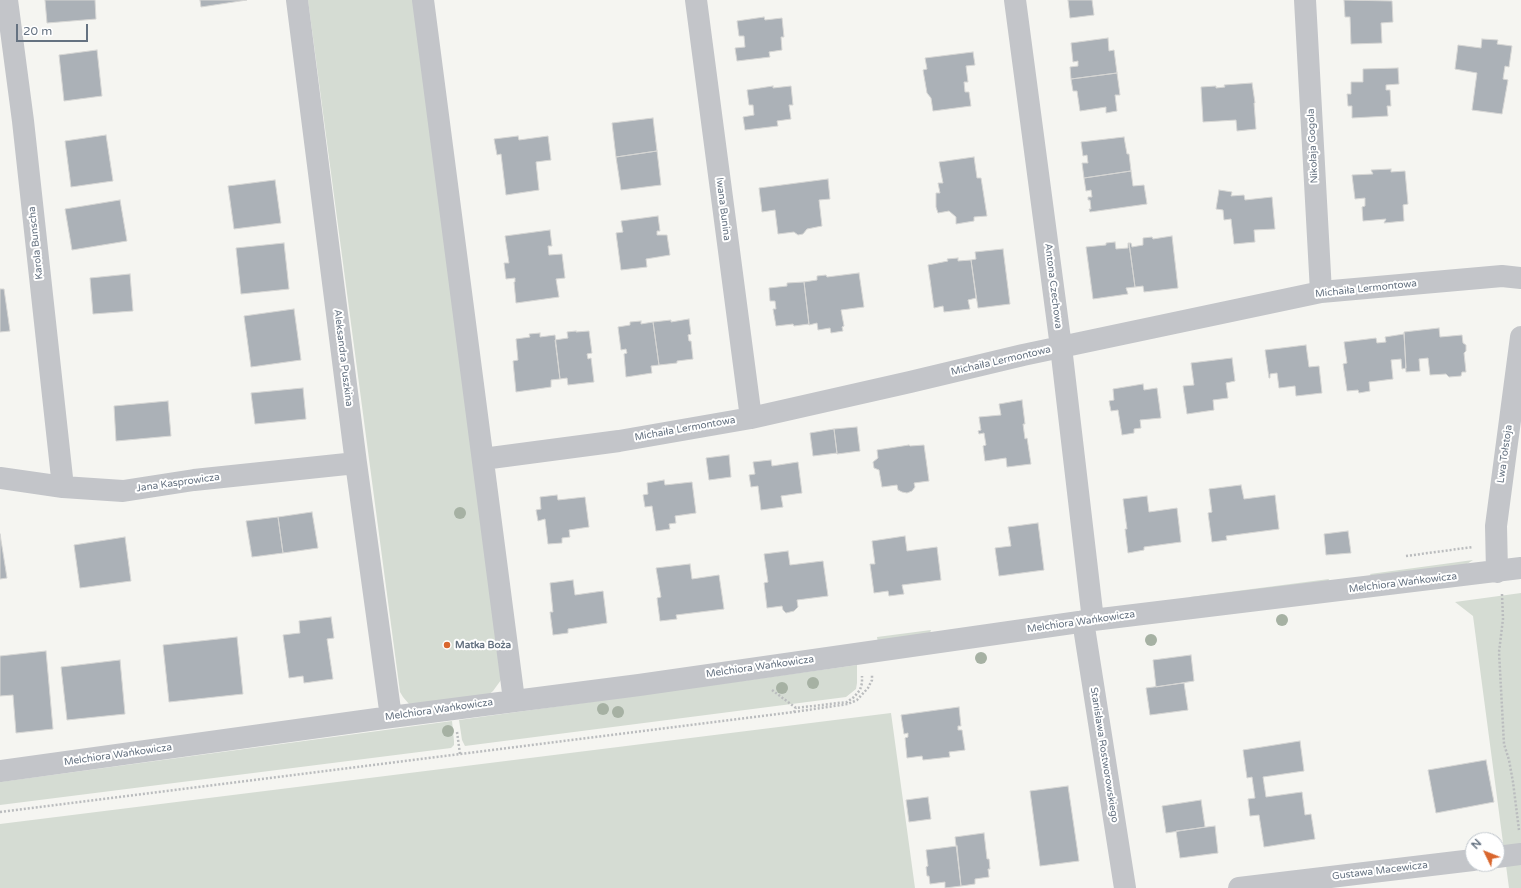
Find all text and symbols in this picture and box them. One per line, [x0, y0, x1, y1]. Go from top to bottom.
scale bar [18, 16, 90, 42]
text: 20 m [23, 24, 52, 38]
street label: Nikołaja Gogola [1305, 108, 1321, 184]
street label: Iwana Bunina [713, 177, 733, 241]
street label: Karola Bunscha [26, 206, 46, 280]
street label: Antona Czechowa [1042, 243, 1064, 329]
street label: Michaiła Lermontowa [1315, 278, 1417, 300]
street label: Aleksandra Puszkina [331, 309, 355, 407]
street label: Michaiła Lermontowa [950, 344, 1052, 378]
street label: Michaiła Lermontowa [634, 414, 736, 444]
street label: Lwa Tołstoja [1495, 424, 1515, 484]
street label: Jana Kasprowicza [136, 471, 220, 495]
street label: Melchiora Wańkowicza [1348, 570, 1458, 596]
street label: Melchiora Wańkowicza [1026, 608, 1136, 636]
place label: Matka Boża [455, 639, 511, 651]
marker: Matka Boża [442, 640, 452, 650]
street label: Melchiora Wańkowicza [705, 653, 815, 681]
street label: Stanisława Rostworowskiego [1087, 686, 1121, 824]
street label: Melchiora Wańkowicza [384, 696, 494, 724]
street label: Melchiora Wańkowicza [63, 741, 173, 769]
north arrow [1465, 832, 1505, 872]
text: N [1469, 836, 1484, 852]
street label: Gustawa Macewicza [1331, 859, 1429, 883]

